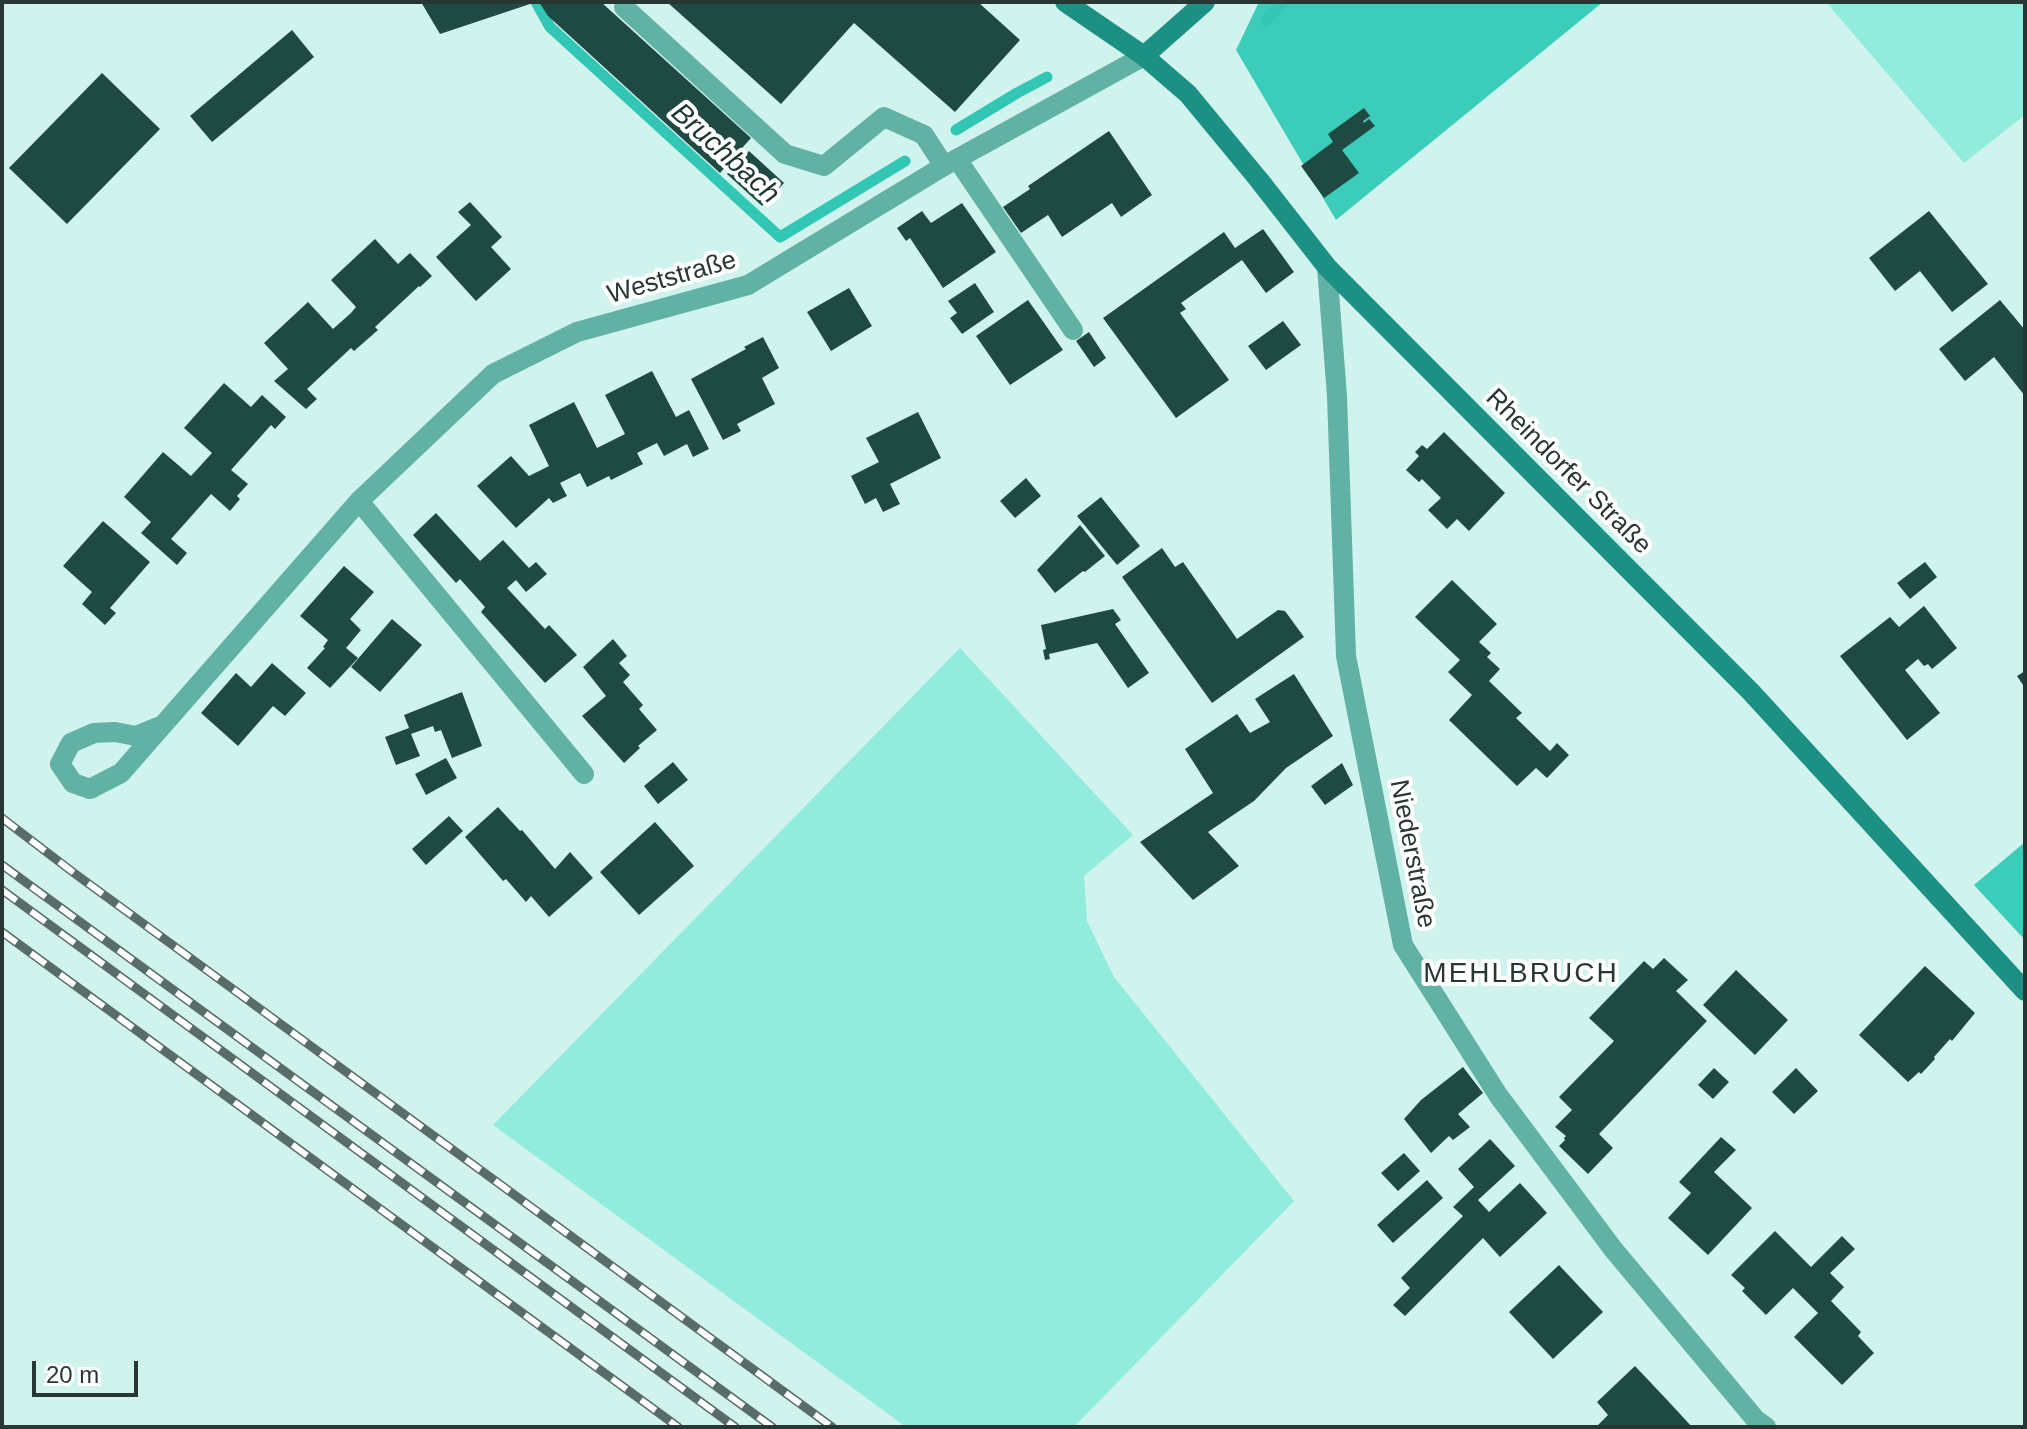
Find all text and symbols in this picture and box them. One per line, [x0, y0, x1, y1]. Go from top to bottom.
water label: Bruchbach [664, 97, 786, 211]
street label: Weststraße [604, 245, 740, 311]
street label: Rheindorfer Straße [1479, 383, 1657, 561]
street label: Niederstraße [1382, 777, 1442, 931]
district label: MEHLBRUCH [1423, 957, 1619, 991]
scale bar [36, 1345, 142, 1395]
text: 20 m [46, 1361, 99, 1388]

